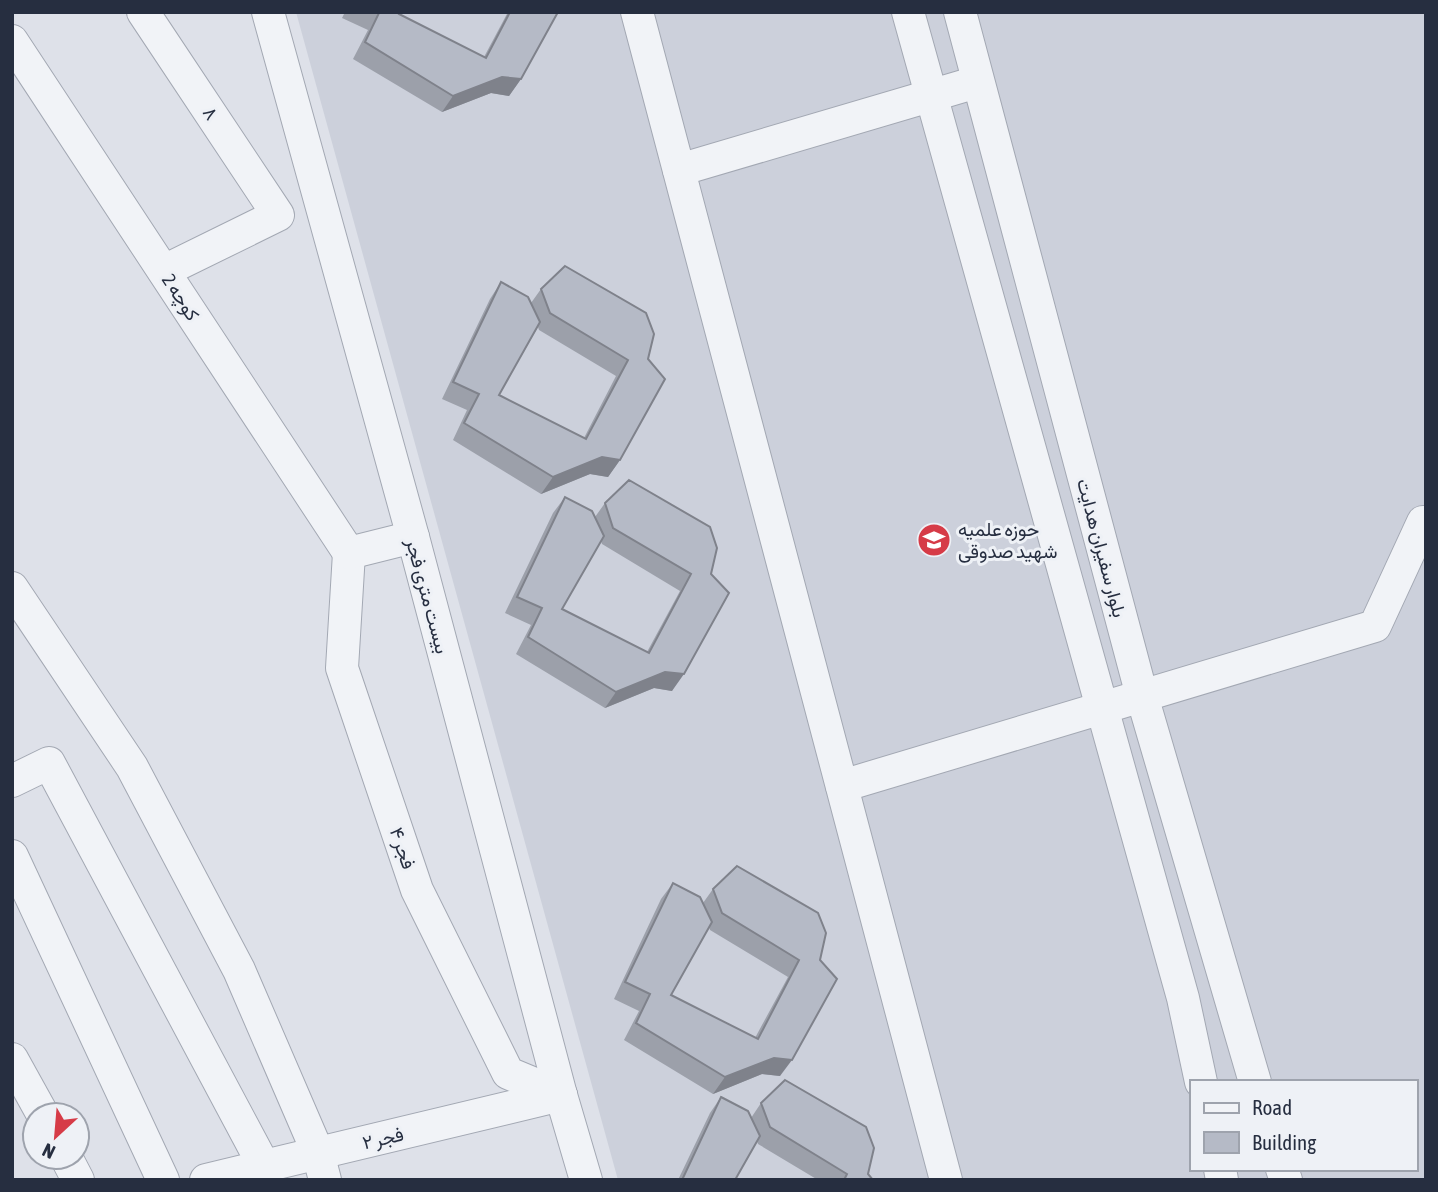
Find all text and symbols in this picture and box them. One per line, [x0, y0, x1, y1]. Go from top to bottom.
street label: ۸ [199, 102, 223, 124]
street label: کوچه 2 [155, 270, 204, 326]
street label: بلوار سفیران هدایت [1072, 476, 1131, 620]
place label: حوزه علمیه شهید صدوقی [958, 518, 1058, 563]
school or university icon: حوزه علمیه شهید صدوقی [915, 521, 953, 559]
street label: بیست متری فجر [401, 535, 454, 656]
street label: فجر ۴ [385, 824, 420, 872]
legend [1190, 1080, 1417, 1171]
text: Road [1252, 1095, 1292, 1119]
north arrow [21, 1101, 91, 1171]
street label: فجر ۲ [360, 1123, 406, 1154]
text: Building [1252, 1130, 1316, 1154]
text: N [39, 1139, 58, 1164]

